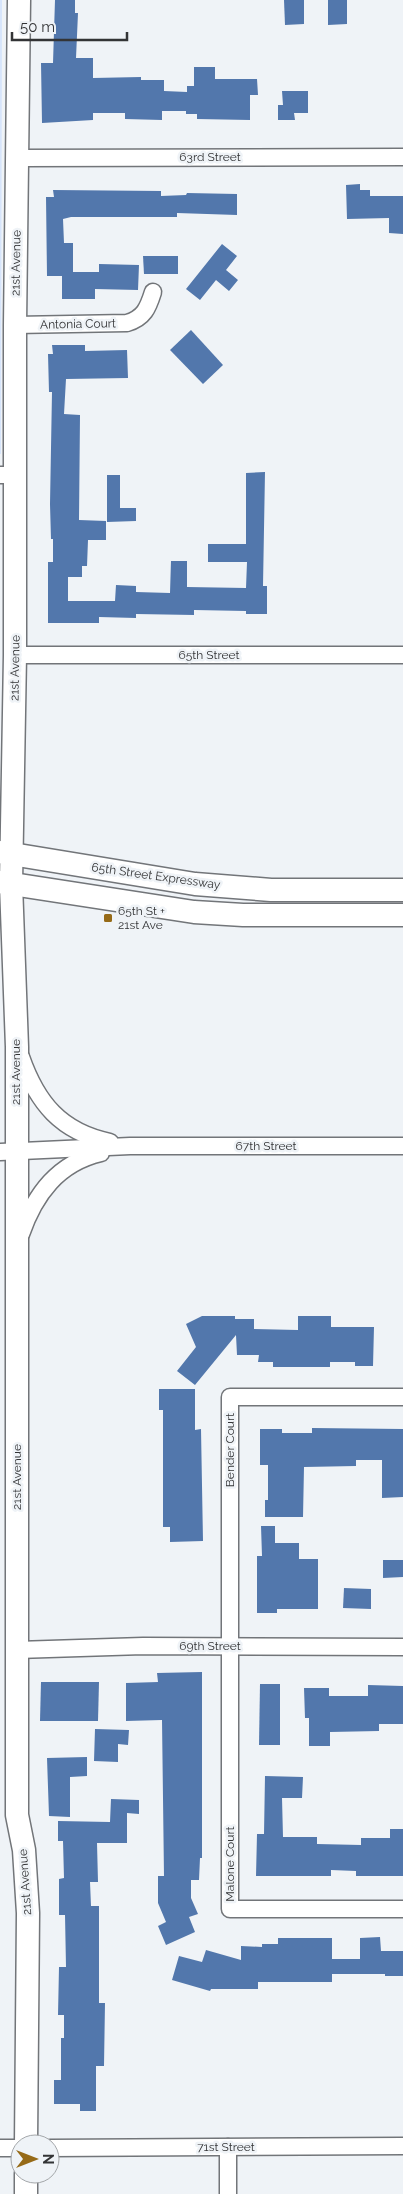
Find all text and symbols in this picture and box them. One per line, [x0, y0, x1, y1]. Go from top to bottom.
scale bar [12, 10, 128, 42]
text: 50 m [20, 18, 55, 36]
street label: 63rd Street [179, 150, 241, 164]
street label: 21st Avenue [8, 230, 24, 296]
street label: Antonia Court [40, 316, 116, 332]
street label: 21st Avenue [7, 635, 23, 701]
street label: 65th Street [178, 648, 240, 662]
street label: 65th Street Expressway [91, 860, 222, 892]
place label: 65th St + 21st Ave [118, 904, 165, 932]
marker: 65th St + 21st Ave [102, 912, 114, 924]
street label: 21st Avenue [9, 1039, 23, 1105]
street label: 67th Street [235, 1139, 297, 1153]
street label: Bender Court [223, 1413, 237, 1487]
street label: 21st Avenue [10, 1444, 24, 1510]
street label: 69th Street [179, 1639, 241, 1653]
street label: Malone Court [223, 1826, 237, 1902]
street label: 21st Avenue [16, 1849, 34, 1915]
north arrow [10, 2134, 60, 2184]
street label: 71st Street [197, 2140, 255, 2154]
text: N [40, 2154, 56, 2164]

